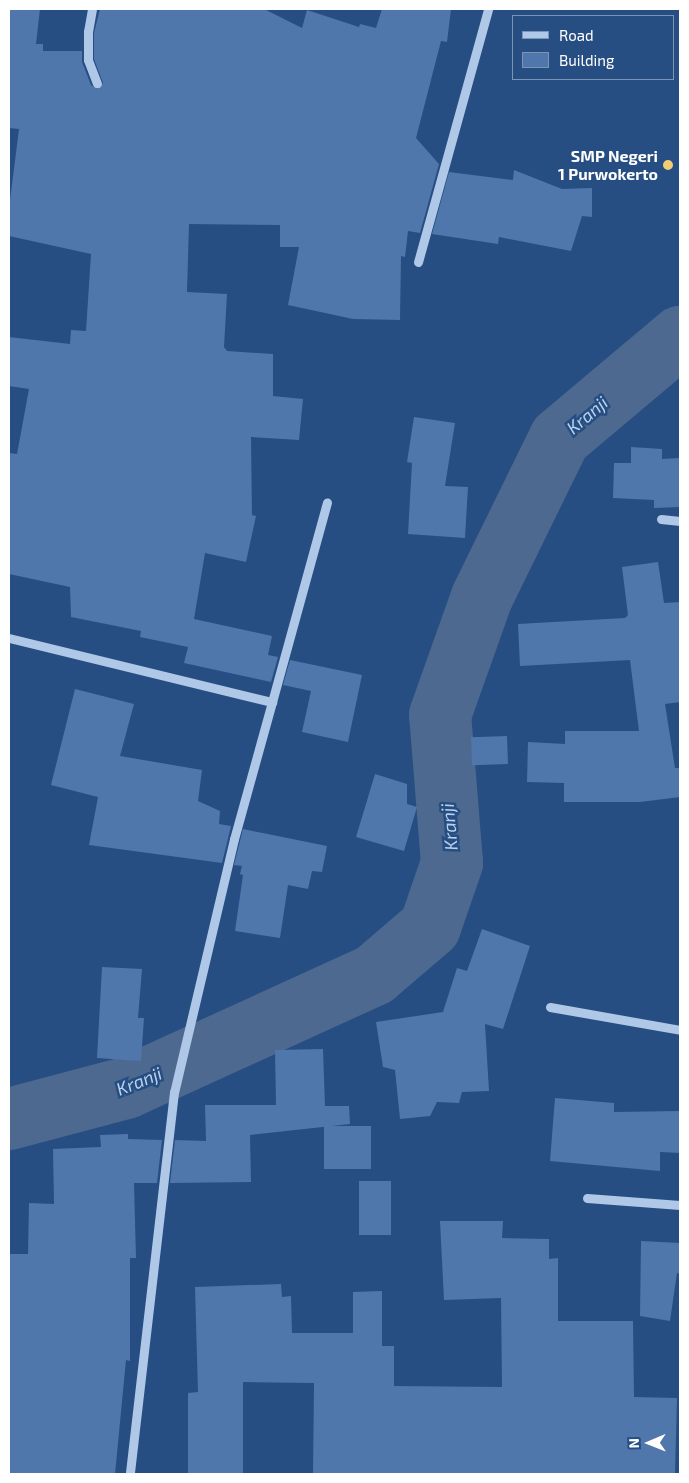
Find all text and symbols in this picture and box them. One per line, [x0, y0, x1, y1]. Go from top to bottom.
legend [512, 15, 674, 80]
text: Road [559, 26, 594, 44]
text: Building [559, 51, 614, 69]
place label: SMP Negeri 1 Purwokerto [558, 146, 658, 184]
marker: SMP Negeri 1 Purwokerto [662, 159, 674, 171]
water label: Kranji [562, 392, 612, 438]
water label: Kranji [436, 803, 462, 851]
water label: Kranji [113, 1062, 165, 1100]
north arrow [624, 1418, 674, 1468]
text: N [625, 1438, 642, 1448]

